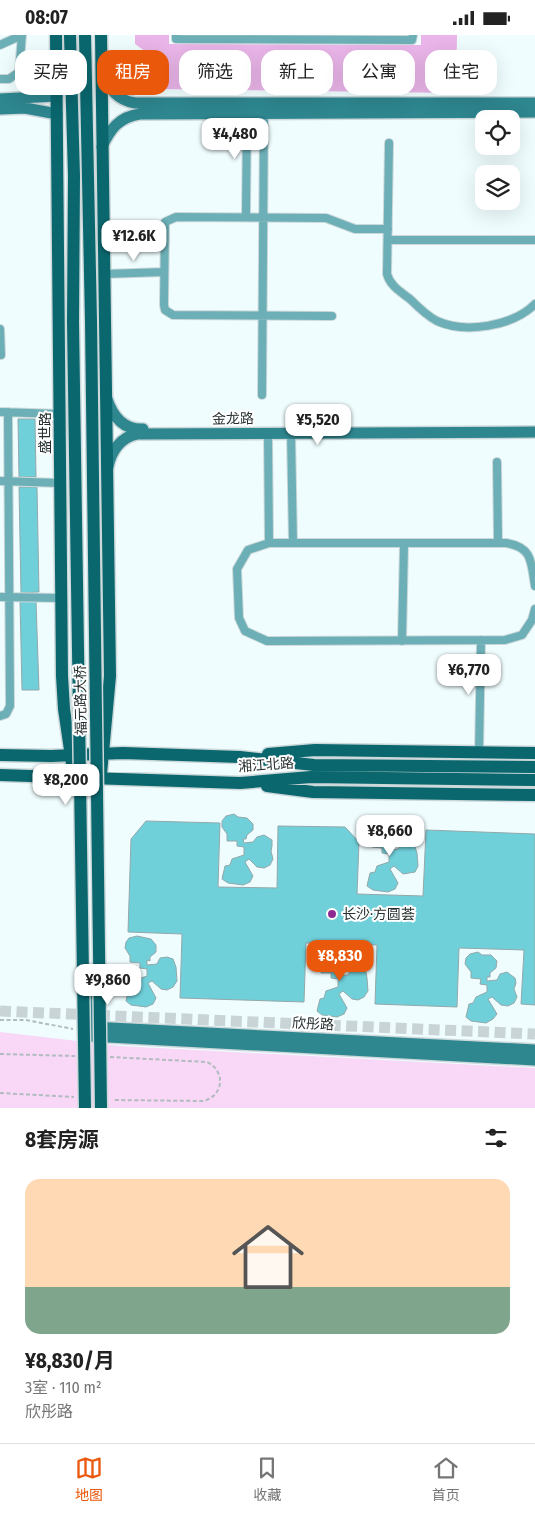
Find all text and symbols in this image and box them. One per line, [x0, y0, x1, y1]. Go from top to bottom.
text: 08:07 [25, 6, 68, 29]
chip: 买房 [15, 50, 87, 95]
chip: 租房 [97, 50, 169, 95]
chip: 筛选 [179, 50, 251, 95]
chip: 新上 [261, 50, 333, 95]
chip: 公寓 [343, 50, 415, 95]
chip: 住宅 [425, 50, 497, 95]
map controls [475, 110, 520, 210]
button: locate [475, 110, 520, 155]
pin: ¥4,480 [194, 117, 276, 160]
text: ¥4,480 [213, 124, 257, 143]
button: layers [475, 165, 520, 210]
pin: ¥12.6K [93, 219, 175, 262]
text: ¥12.6K [112, 226, 156, 245]
pin: ¥5,520 [277, 403, 359, 446]
street label: 金龙路 [212, 410, 254, 428]
text: ¥5,520 [296, 410, 340, 429]
street label: 盛世路 [37, 412, 54, 454]
pin: ¥6,770 [428, 653, 510, 696]
text: ¥6,770 [448, 660, 490, 679]
street label: 福元路大桥 [72, 665, 90, 735]
street label: 湘江北路 [237, 755, 295, 775]
pin: ¥8,200 [25, 763, 107, 806]
text: ¥8,200 [43, 770, 89, 789]
pin: ¥8,660 [349, 815, 431, 857]
text: ¥8,660 [367, 821, 413, 840]
place label: 长沙·方圆荟 [342, 906, 415, 923]
marker: 长沙·方圆荟 [326, 908, 338, 920]
pin: ¥8,830 [299, 939, 381, 982]
text: ¥8,830 [318, 946, 362, 965]
pin: ¥9,860 [67, 963, 149, 1006]
text: ¥9,860 [85, 970, 131, 989]
street label: 欣彤路 [292, 1014, 334, 1034]
icon: filters [482, 1124, 510, 1152]
text: 8套房源 [25, 1127, 99, 1153]
icon: home [223, 1212, 313, 1302]
text: ¥8,830/月 [25, 1348, 115, 1374]
text: 3室 · 110 m² [25, 1378, 102, 1397]
text: 欣彤路 [25, 1402, 73, 1421]
tab: 地图 [75, 1454, 103, 1504]
tab: 收藏 [253, 1454, 281, 1504]
tab: 首页 [432, 1454, 460, 1504]

